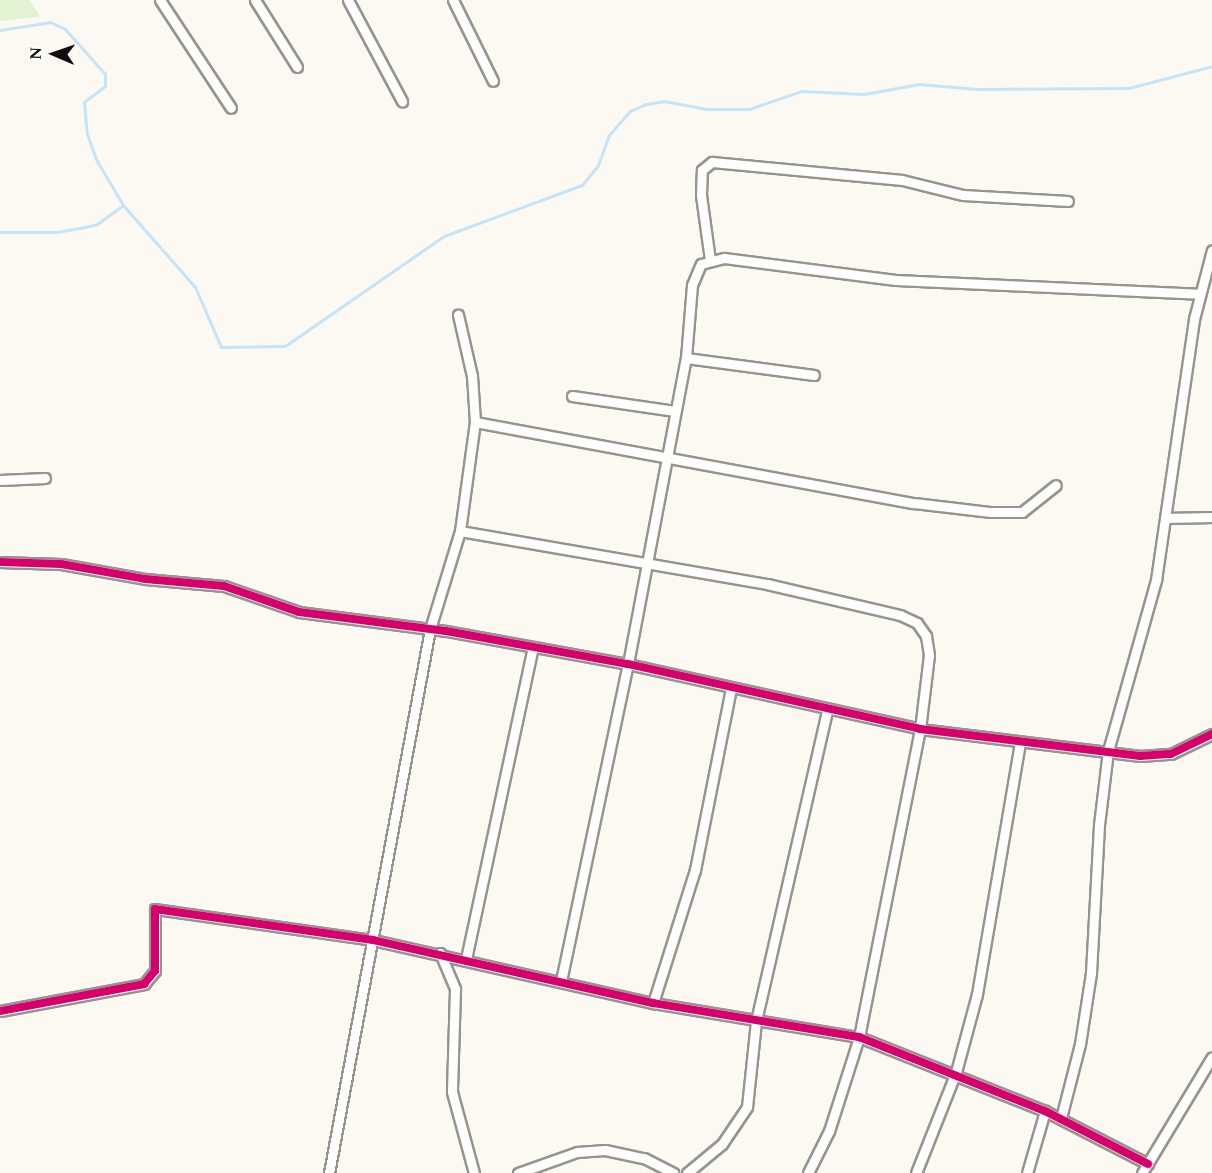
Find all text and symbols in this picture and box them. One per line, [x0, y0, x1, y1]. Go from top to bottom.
north arrow [24, 24, 84, 84]
text: N [24, 46, 48, 60]

